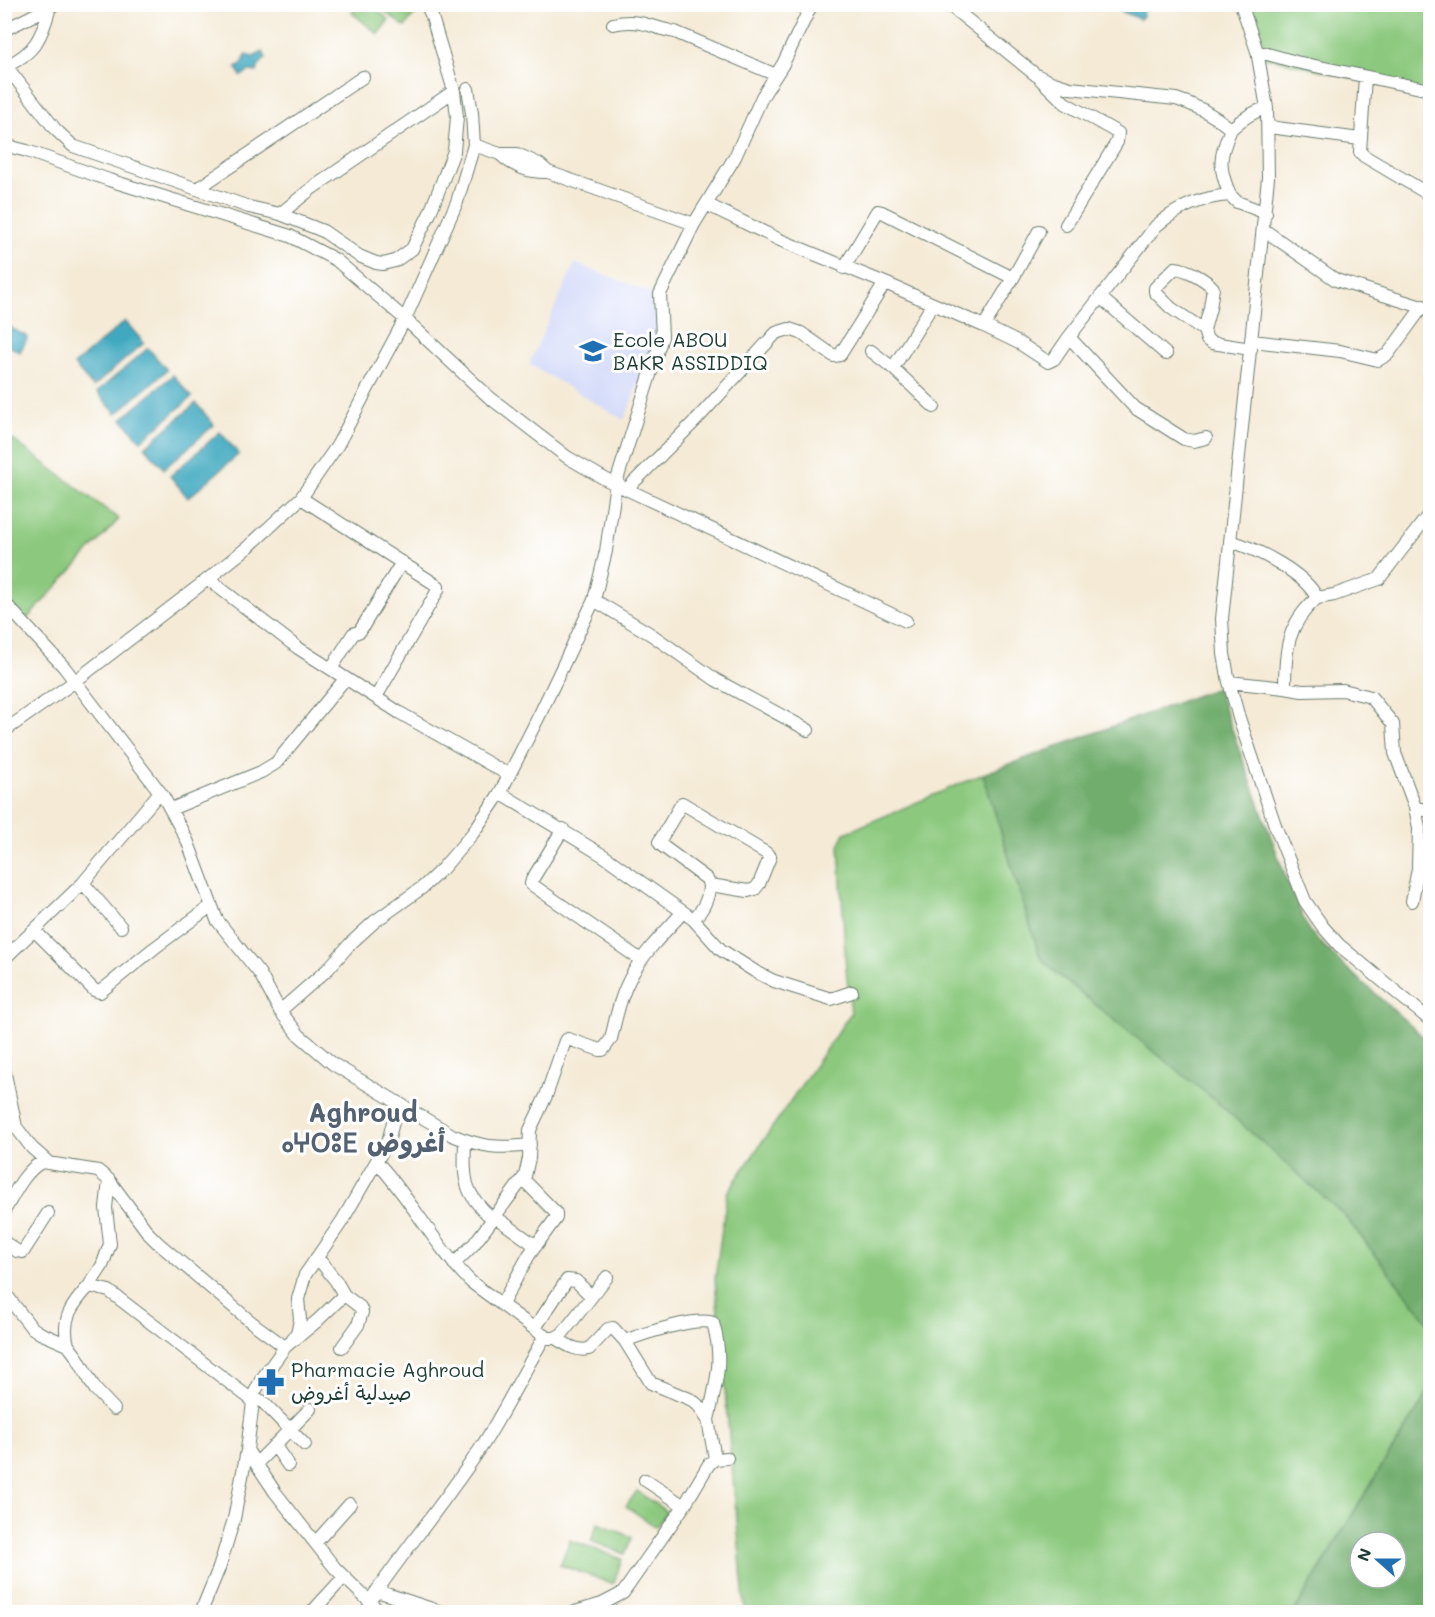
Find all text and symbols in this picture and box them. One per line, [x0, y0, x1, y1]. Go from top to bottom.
place label: Ecole ABOU BAKR ASSIDDIQ [613, 326, 768, 375]
school or university icon: Ecole ABOU BAKR ASSIDDIQ [578, 336, 608, 366]
district label: Aghroud ⴰⵖⵔⵓⴹ أغروض [281, 1095, 445, 1159]
place label: Pharmacie Aghroud صيدلية أغروض [291, 1356, 484, 1405]
pharmacy icon: Pharmacie Aghroud صيدلية أغروض [256, 1367, 286, 1397]
north arrow [1348, 1530, 1408, 1590]
text: N [1352, 1545, 1376, 1564]

